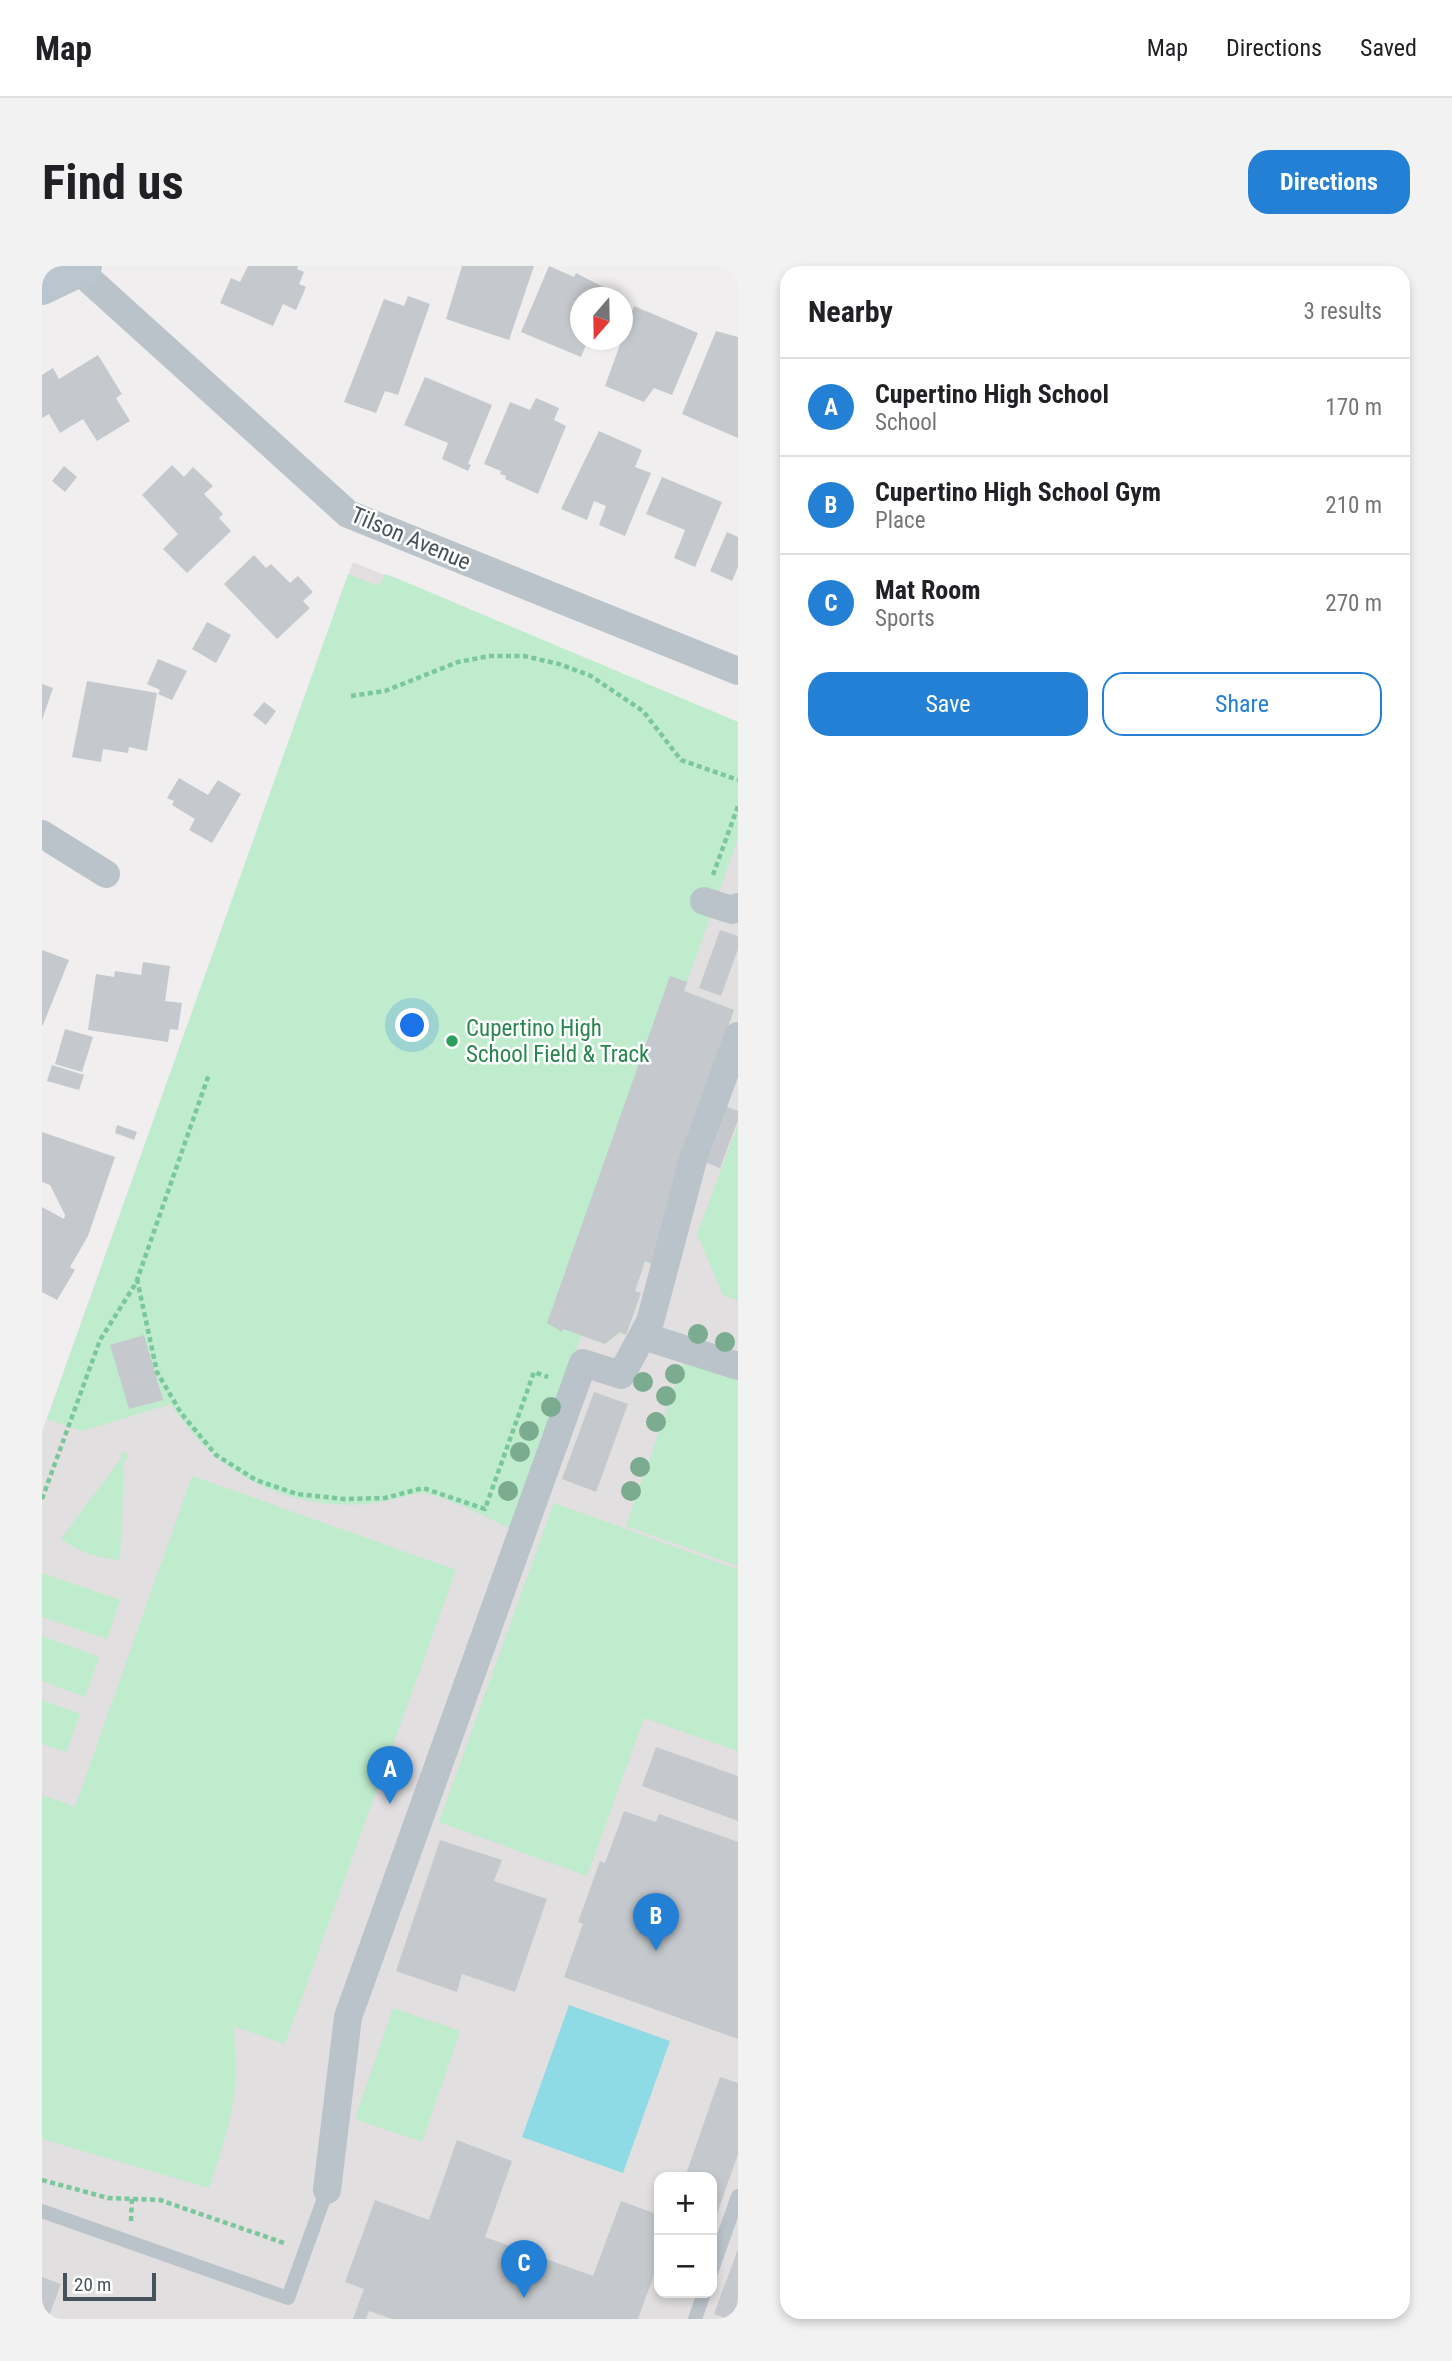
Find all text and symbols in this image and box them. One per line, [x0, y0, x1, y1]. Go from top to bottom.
text: Map [35, 29, 92, 68]
text: Map [1147, 34, 1188, 62]
text: Directions [1226, 34, 1322, 62]
text: Saved [1360, 34, 1417, 62]
button: Directions [1248, 150, 1410, 214]
text: Find us [42, 154, 184, 211]
north arrow [570, 287, 633, 350]
text: Nearby [808, 294, 893, 329]
text: 3 results [1304, 298, 1382, 325]
text: Cupertino High School [875, 379, 1109, 409]
text: A [824, 394, 838, 421]
text: 170 m [1325, 394, 1382, 421]
text: School [875, 409, 937, 436]
text: Cupertino High School Gym [875, 477, 1161, 507]
text: B [825, 492, 837, 519]
text: 210 m [1325, 492, 1382, 519]
street label: Tilson Avenue [347, 501, 475, 576]
text: Place [875, 507, 925, 534]
text: Mat Room [875, 575, 980, 605]
text: C [824, 590, 838, 617]
text: 270 m [1325, 590, 1382, 617]
text: Sports [875, 605, 935, 632]
button: Save [808, 672, 1088, 736]
button: Share [1102, 672, 1382, 736]
your location [395, 1008, 429, 1042]
place label: Cupertino High School Field & Track [466, 1015, 650, 1068]
marker: Cupertino High School Field & Track [444, 1033, 460, 1049]
pin: A [367, 1746, 413, 1804]
pin: B [633, 1893, 679, 1951]
map controls [654, 2172, 717, 2298]
button: + [654, 2172, 717, 2235]
button: − [654, 2235, 717, 2298]
pin: C [501, 2240, 547, 2298]
scale bar [63, 2270, 156, 2302]
text: 20 m [74, 2273, 111, 2296]

